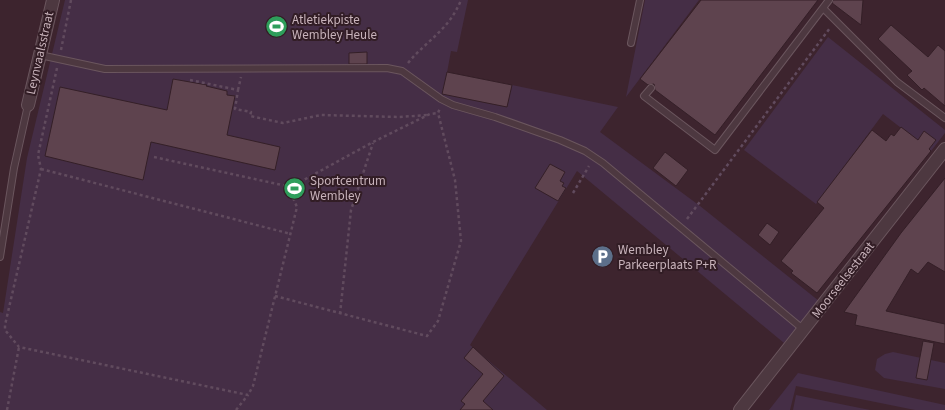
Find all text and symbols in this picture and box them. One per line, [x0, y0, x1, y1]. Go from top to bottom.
street label: Leynvaalsstraat [22, 9, 58, 96]
place label: Atletiekpiste Wembley Heule [292, 11, 377, 44]
sports icon: Atletiekpiste Wembley Heule [263, 14, 289, 40]
place label: Sportcentrum Wembley [310, 172, 386, 205]
sports icon: Sportcentrum Wembley [281, 175, 307, 201]
street label: Moorseelsestraat [807, 237, 879, 322]
place label: Wembley Parkeerplaats P+R [618, 241, 717, 274]
parking icon: Wembley Parkeerplaats P+R [589, 244, 615, 270]

